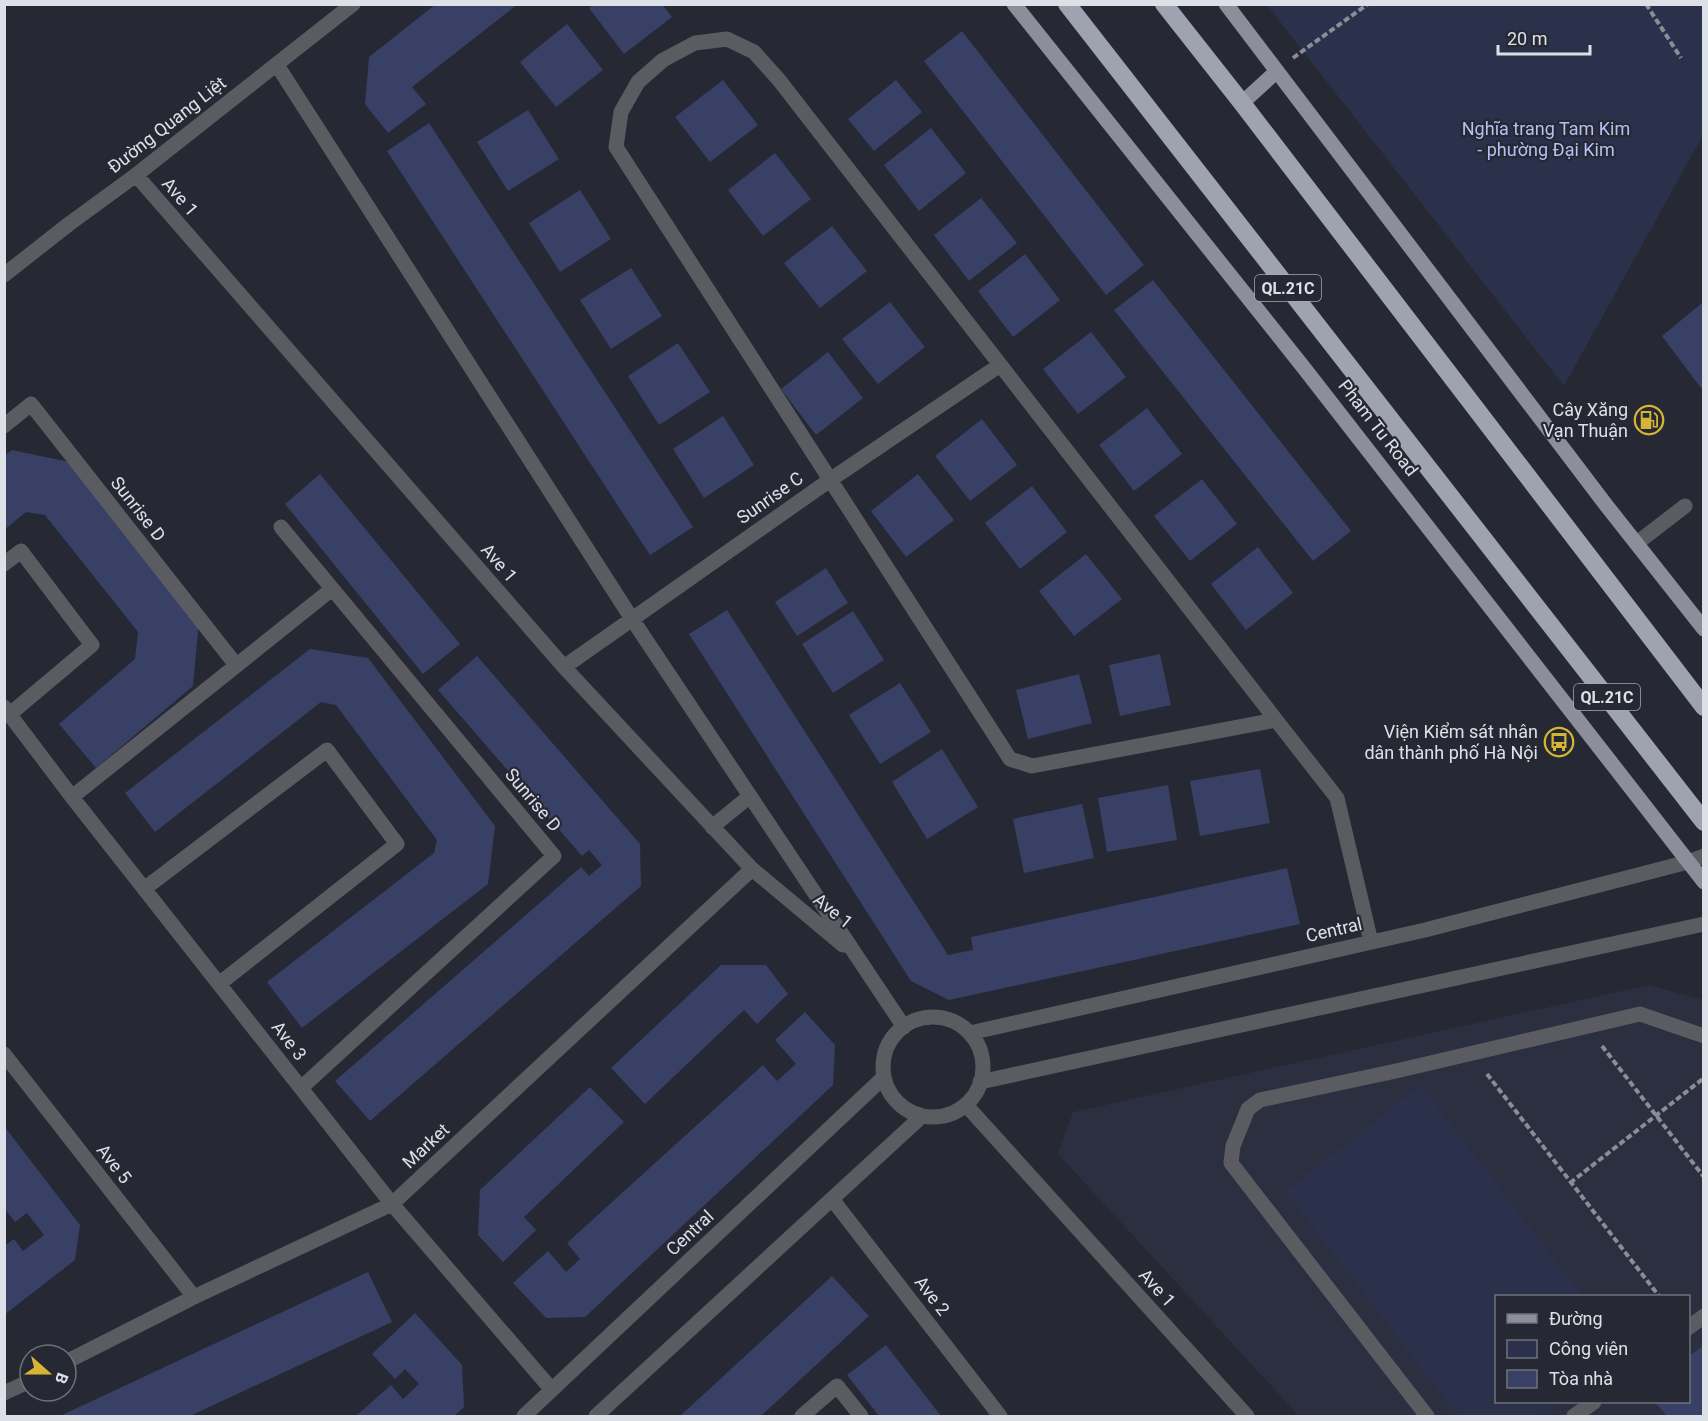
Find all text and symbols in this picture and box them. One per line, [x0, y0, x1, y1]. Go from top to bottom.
scale bar [1498, 18, 1590, 56]
text: 20 m [1507, 28, 1547, 49]
street label: Đường Quang Liệt [103, 72, 230, 177]
park label: Nghĩa trang Tam Kim - phường Đại Kim [1462, 118, 1630, 160]
street label: Ave 1 [158, 173, 203, 220]
road number: QL.21C [1255, 275, 1321, 301]
street label: Pham Tu Road [1334, 375, 1423, 480]
place label: Cây Xăng Vạn Thuận [1543, 399, 1628, 441]
fuel station icon: Cây Xăng Vạn Thuận [1633, 404, 1665, 436]
street label: Sunrise C [733, 467, 807, 528]
street label: Sunrise D [107, 472, 170, 545]
street label: Ave 1 [477, 539, 522, 586]
road number: QL.21C [1574, 684, 1640, 710]
place label: Viện Kiểm sát nhân dân thành phố Hà Nội [1364, 721, 1538, 763]
bus stop icon: Viện Kiểm sát nhân dân thành phố Hà Nội [1543, 726, 1575, 758]
street label: Sunrise D [501, 764, 566, 836]
street label: Ave 1 [810, 889, 857, 933]
street label: Central [1304, 913, 1364, 946]
street label: Ave 3 [268, 1017, 311, 1065]
street label: Market [398, 1119, 453, 1172]
street label: Ave 5 [93, 1140, 136, 1188]
street label: Central [662, 1206, 718, 1260]
street label: Ave 1 [1135, 1264, 1180, 1311]
street label: Ave 2 [911, 1272, 954, 1320]
legend [1495, 1295, 1690, 1403]
text: Đường [1549, 1308, 1603, 1329]
text: Công viên [1549, 1338, 1628, 1359]
north arrow [18, 1343, 78, 1403]
text: Tòa nhà [1549, 1368, 1613, 1389]
text: B [51, 1370, 72, 1386]

